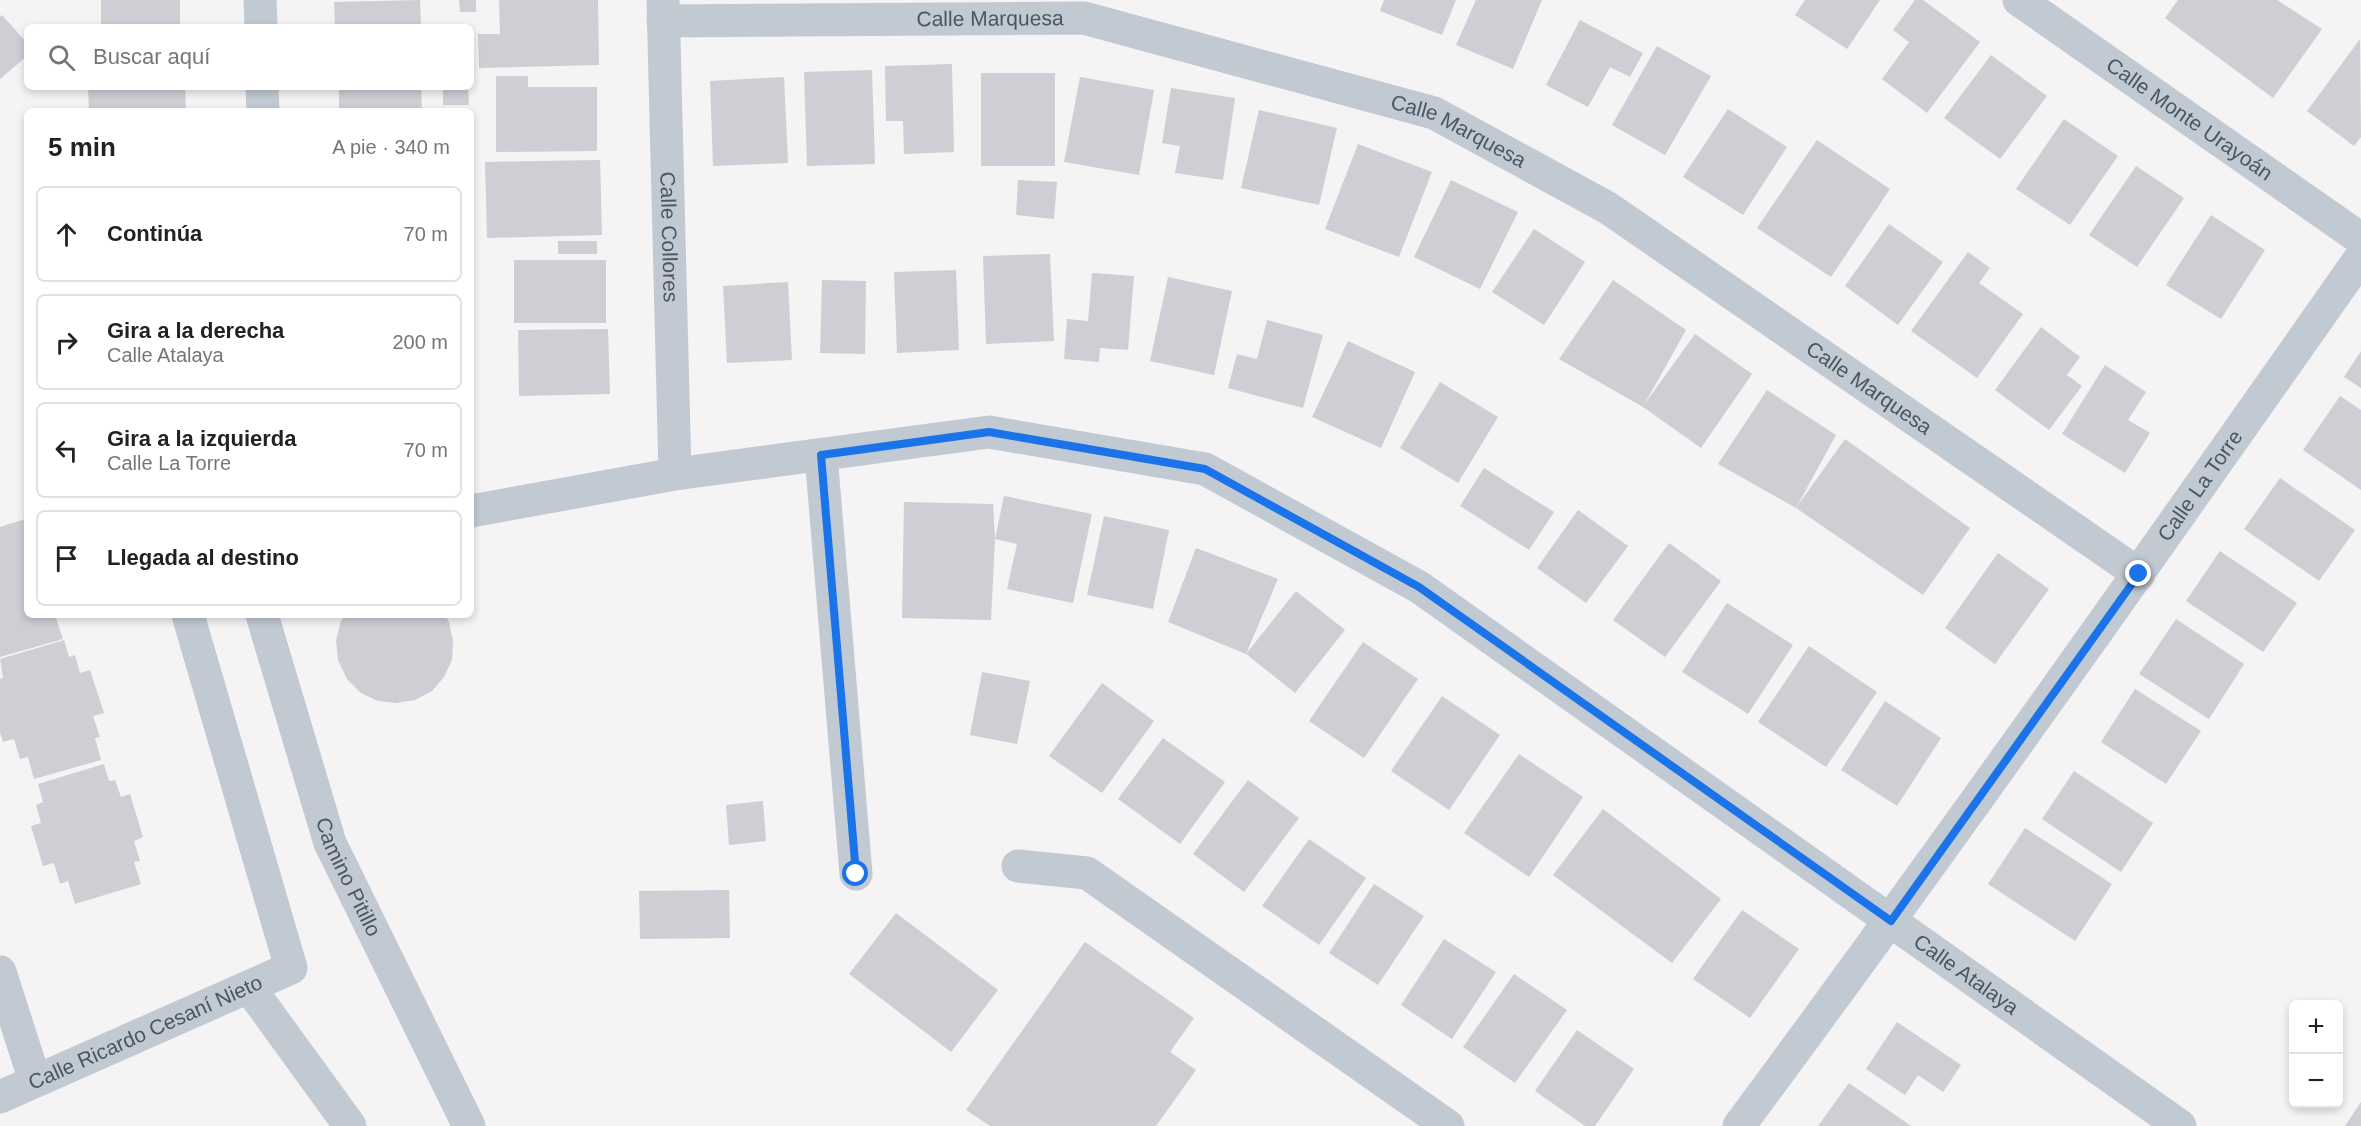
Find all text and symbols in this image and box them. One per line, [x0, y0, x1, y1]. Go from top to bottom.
street label: Calle Marquesa [916, 6, 1064, 30]
search box [24, 24, 474, 90]
icon: search [45, 41, 78, 74]
text: Buscar aquí [93, 44, 210, 69]
street label: Calle Monte Urayoán [2102, 53, 2277, 185]
street label: Calle Marquesa [1388, 90, 1530, 172]
text: 5 min [48, 132, 116, 162]
text: A pie · 340 m [332, 136, 450, 158]
street label: Calle Collores [656, 171, 683, 303]
icon: ahead [50, 218, 83, 251]
text: Continúa [107, 221, 202, 246]
text: 70 m [404, 223, 448, 245]
text: Gira a la derecha [107, 318, 284, 343]
icon: right [50, 326, 83, 359]
text: 200 m [392, 331, 448, 353]
street label: Calle Marquesa [1802, 336, 1937, 439]
text: Calle Atalaya [107, 344, 224, 366]
text: Gira a la izquierda [107, 426, 297, 451]
street label: Calle La Torre [2153, 426, 2247, 545]
icon: left [50, 434, 83, 467]
text: 70 m [404, 439, 448, 461]
text: Calle La Torre [107, 452, 231, 474]
icon: arrive [50, 542, 83, 575]
text: Llegada al destino [107, 545, 299, 570]
route end [2125, 560, 2151, 586]
street label: Camino Pitillo [312, 814, 386, 940]
route start [842, 860, 868, 886]
street label: Calle Atalaya [1910, 929, 2023, 1019]
street label: Calle Ricardo Cesaní Nieto [25, 970, 266, 1094]
map controls [2289, 1000, 2343, 1108]
button: + [2289, 1000, 2343, 1054]
button: − [2289, 1054, 2343, 1108]

